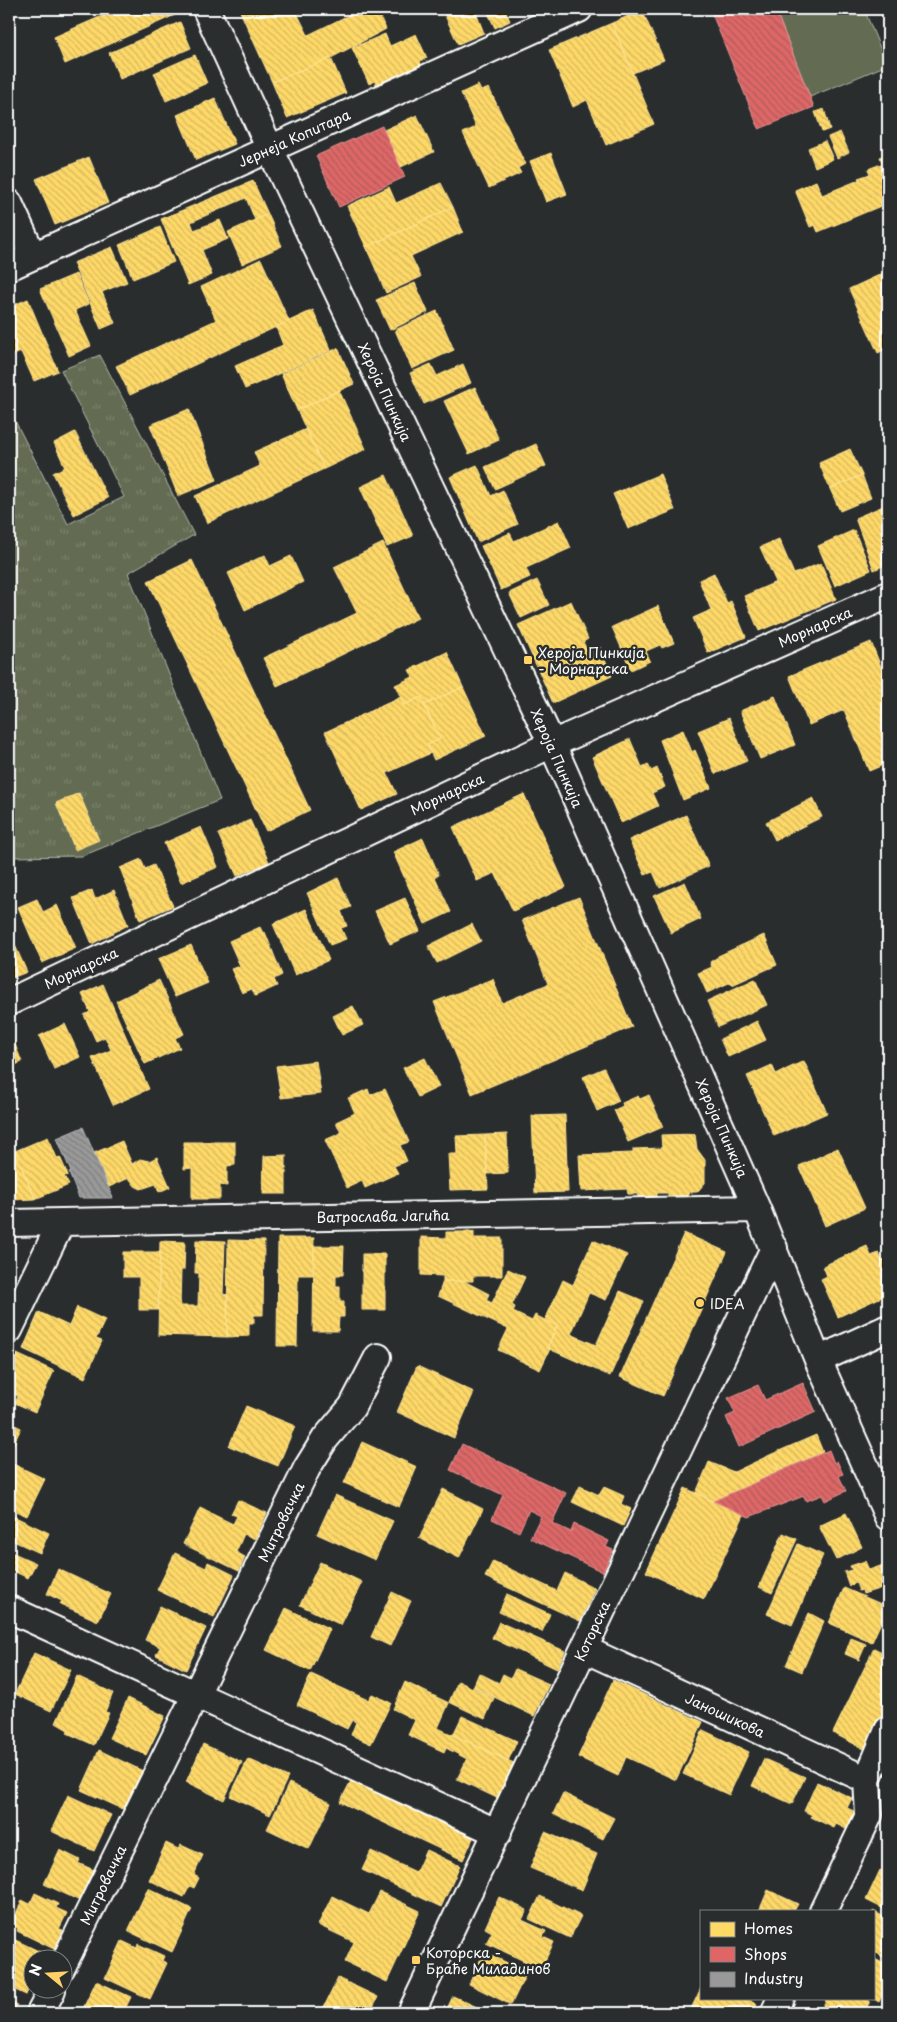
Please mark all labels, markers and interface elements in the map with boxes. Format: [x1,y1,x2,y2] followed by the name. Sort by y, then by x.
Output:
[234,104,354,172] street label: Јернеја Копитара
[353,339,417,445] street label: Хероја Пинкија
[775,601,856,653] street label: Морнарска
[538,642,645,679] place label: Хероја Пинкија - Морнарска
[522,654,534,666] marker: Хероја Пинкија - Морнарска
[526,705,588,811] street label: Хероја Пинкија
[407,768,487,820] street label: Морнарска
[41,942,121,994] street label: Морнарска
[691,1075,753,1181] street label: Хероја Пинкија
[316,1204,450,1228] street label: Ватрослава Јагића
[710,1293,745,1314] place label: IDEA
[694,1297,706,1309] marker: IDEA
[253,1478,309,1565] street label: Митровачка
[569,1597,615,1665] street label: Которска
[682,1687,769,1743] street label: Јаношикова
[75,1841,131,1928] street label: Митровачка
[700,1910,874,2000] legend
[744,1916,793,1939] text: Homes
[426,1942,551,1979] place label: Которска - Браће Миладинов
[744,1942,787,1965] text: Shops
[22,1950,72,2000] north arrow
[410,1954,422,1966] marker: Которска - Браће Миладинов
[23,1961,47,1978] text: N
[744,1966,803,1989] text: Industry

